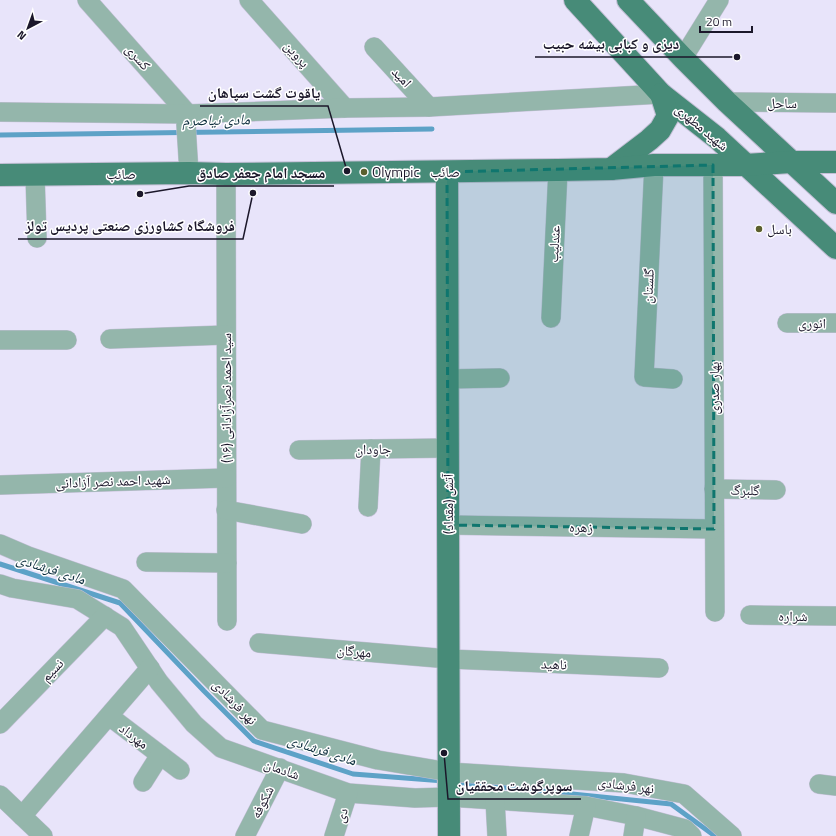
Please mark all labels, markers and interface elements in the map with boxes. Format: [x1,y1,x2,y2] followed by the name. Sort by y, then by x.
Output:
[8,8,48,48] north arrow
[700,8,752,34] scale bar
[706,12,732,31] text: 20 m
[13,27,30,44] text: N
[535,30,688,57] callout: دیزی و کبابی بیشه حبیب
[543,32,679,55] text: دیزی و کبابی بیشه حبیب
[280,35,315,72] street label: پروین
[121,39,156,75] street label: کسری
[387,62,417,92] street label: امید
[200,79,328,106] callout: یاقوت گشت سپاهان
[208,81,320,104] text: یاقوت گشت سپاهان
[767,92,797,113] street label: ساحل
[671,98,734,155] street label: شهید مطهری
[182,107,250,132] water label: مادی نیاصرم
[189,159,334,186] callout: مسجد امام جعفر صادق
[197,161,325,184] text: مسجد امام جعفر صادق
[372,161,420,182] place label: Olympic
[430,161,460,182] street label: صائب
[106,163,136,184] street label: صائب
[359,167,369,177] marker: Olympic
[18,212,243,239] callout: فروشگاه کشاورزی صنعتی پردیس تولز
[24,214,235,237] text: فروشگاه کشاورزی صنعتی پردیس تولز
[767,218,792,239] place label: باسل
[754,224,764,234] marker: باسل
[542,225,565,263] street label: عندلیب
[636,268,659,304] street label: گلستان
[798,312,826,333] street label: انوری
[215,333,236,463] street label: سید احمد نصرآزادانی (۱۶)
[703,361,724,414] street label: بهار صدری
[355,438,391,459] street label: جاودان
[55,468,171,493] street label: شهید احمد نصر آزادانی
[437,473,458,534] street label: آتش (مقداد)
[730,479,760,500] street label: گلبرگ
[569,516,593,537] street label: زهره
[14,547,89,590] water label: مادی فرشادی
[778,605,808,626] street label: شراره
[336,639,372,662] street label: مهرگان
[35,653,68,686] street label: نسیم
[541,653,568,674] street label: ناهید
[208,674,263,729] street label: نهر فرشادی
[115,717,154,754] street label: مهرداد
[285,728,360,771] water label: مادی فرشادی
[261,752,303,785] street label: شادمان
[597,771,656,798] street label: نهر فرشادی
[448,772,581,799] callout: سوپرگوشت محققیان
[455,774,573,797] text: سوپرگوشت محققیان
[244,782,279,822] street label: شکوفه
[328,804,353,825] street label: دی

